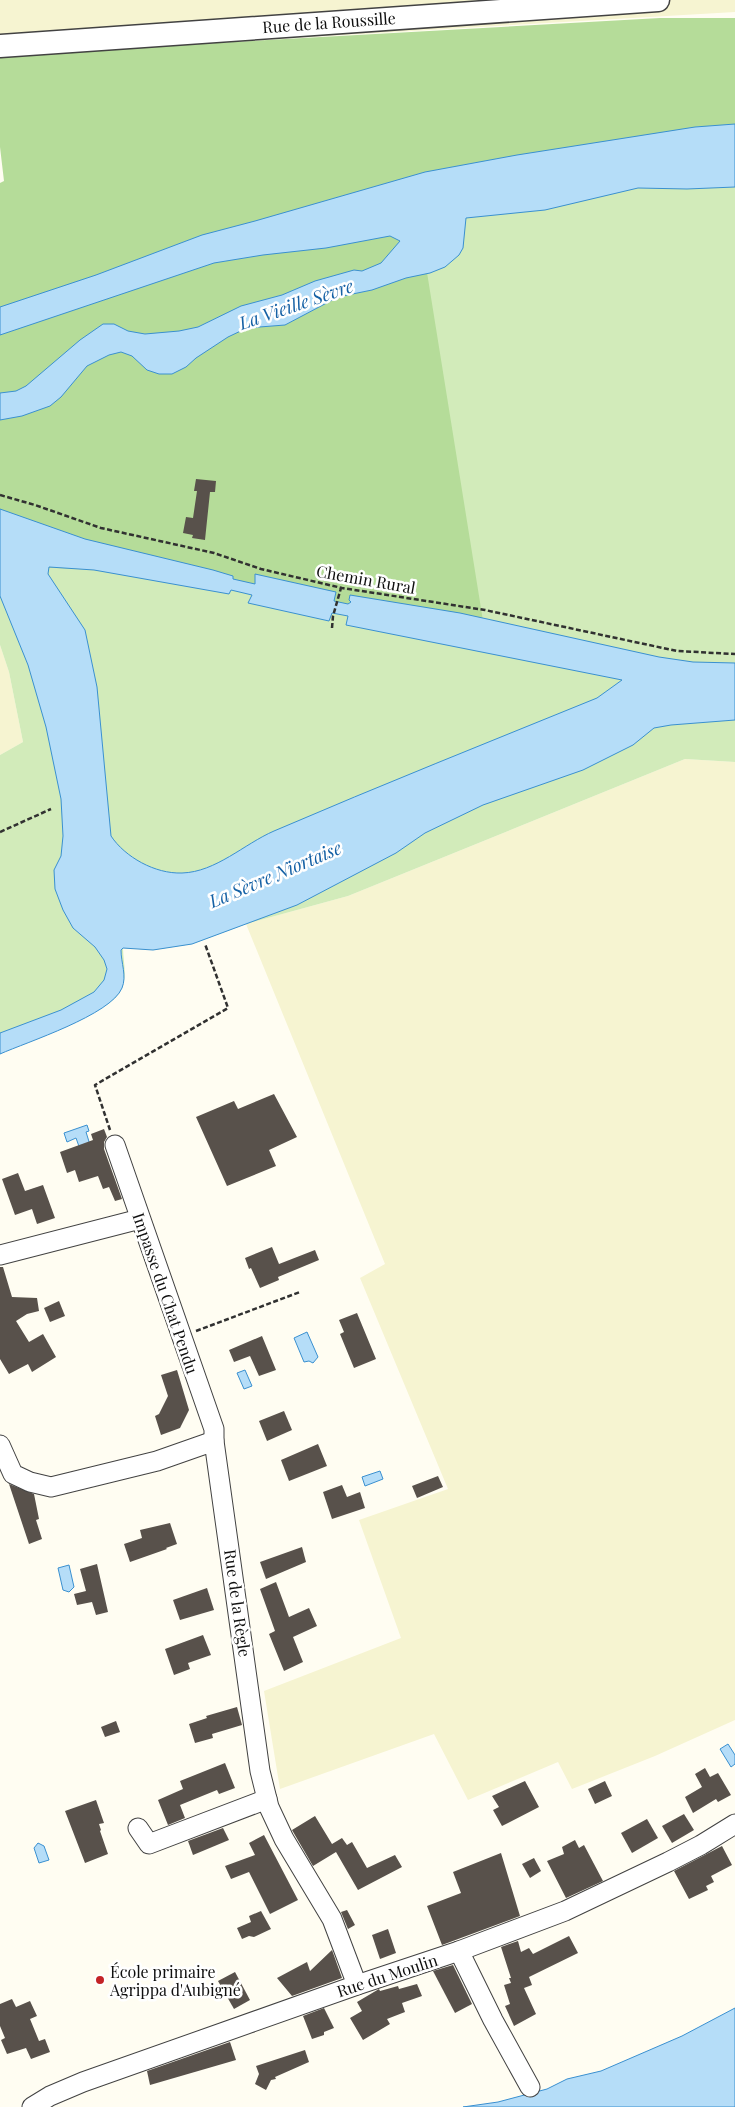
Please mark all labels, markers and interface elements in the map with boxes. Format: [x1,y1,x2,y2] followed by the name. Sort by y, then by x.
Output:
[262,7,396,37] street label: Rue de la Roussille
[235,273,357,335] water label: La Vieille Sèvre
[315,560,418,598] street label: Chemin Rural
[204,835,345,913] water label: La Sèvre Niortaise
[129,1210,203,1376] street label: Impasse du Chat Pendu
[220,1548,256,1658] street label: Rue de la Règle
[334,1949,441,2001] street label: Rue du Moulin
[109,1961,241,2000] place label: École primaire Agrippa d'Aubigné
[94,1974,106,1986] marker: École primaire Agrippa d'Aubigné

